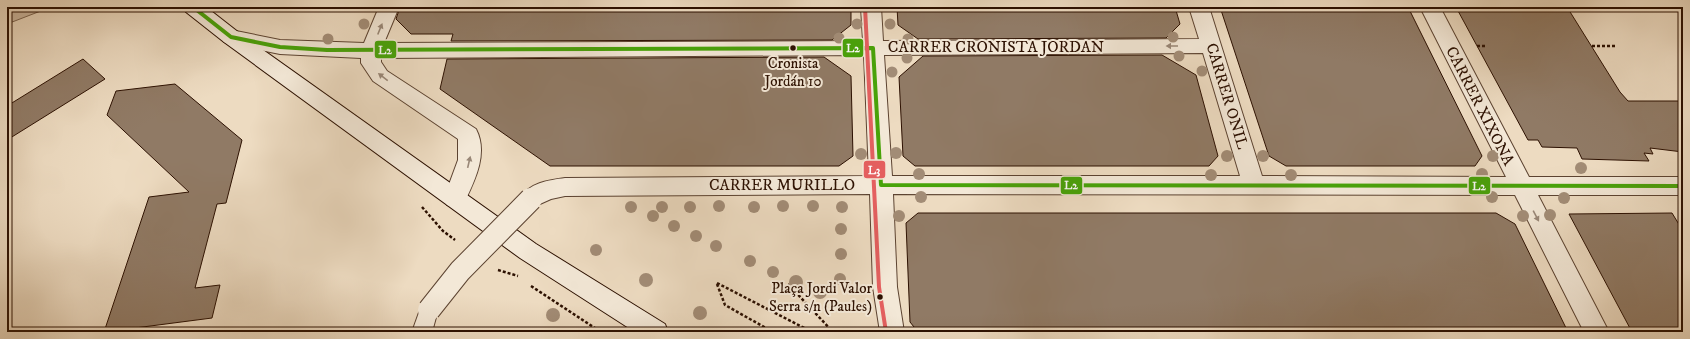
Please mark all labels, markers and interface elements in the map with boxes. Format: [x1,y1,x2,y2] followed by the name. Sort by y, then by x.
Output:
[377,23,383,34] one-way arrow
[888,37,1104,57] street label: CARRER CRONISTA JORDAN
[842,38,864,58] line badge: L2
[374,40,397,59] line badge: L2
[1201,41,1253,152] street label: CARRER ONIL
[846,42,860,56] text: L2
[788,43,798,53] marker: Cronista Jordán 10
[1165,43,1178,49] one-way arrow
[1441,43,1519,170] street label: CARRER XIXONA
[378,44,392,58] text: L2
[763,54,821,91] place label: Cronista Jordán 10
[378,73,389,82] one-way arrow
[466,155,472,168] one-way arrow
[863,160,886,179] line badge: L3
[868,164,880,178] text: L3
[709,175,855,195] street label: CARRER MURILLO
[1060,176,1083,195] line badge: L2
[1468,176,1491,195] line badge: L2
[1064,179,1078,193] text: L2
[1472,180,1486,194] text: L2
[1533,210,1540,222] one-way arrow
[769,279,872,316] place label: Plaça Jordi Valor Serra s/n (Paules)
[875,292,885,302] marker: Plaça Jordi Valor Serra s/n (Paules)

